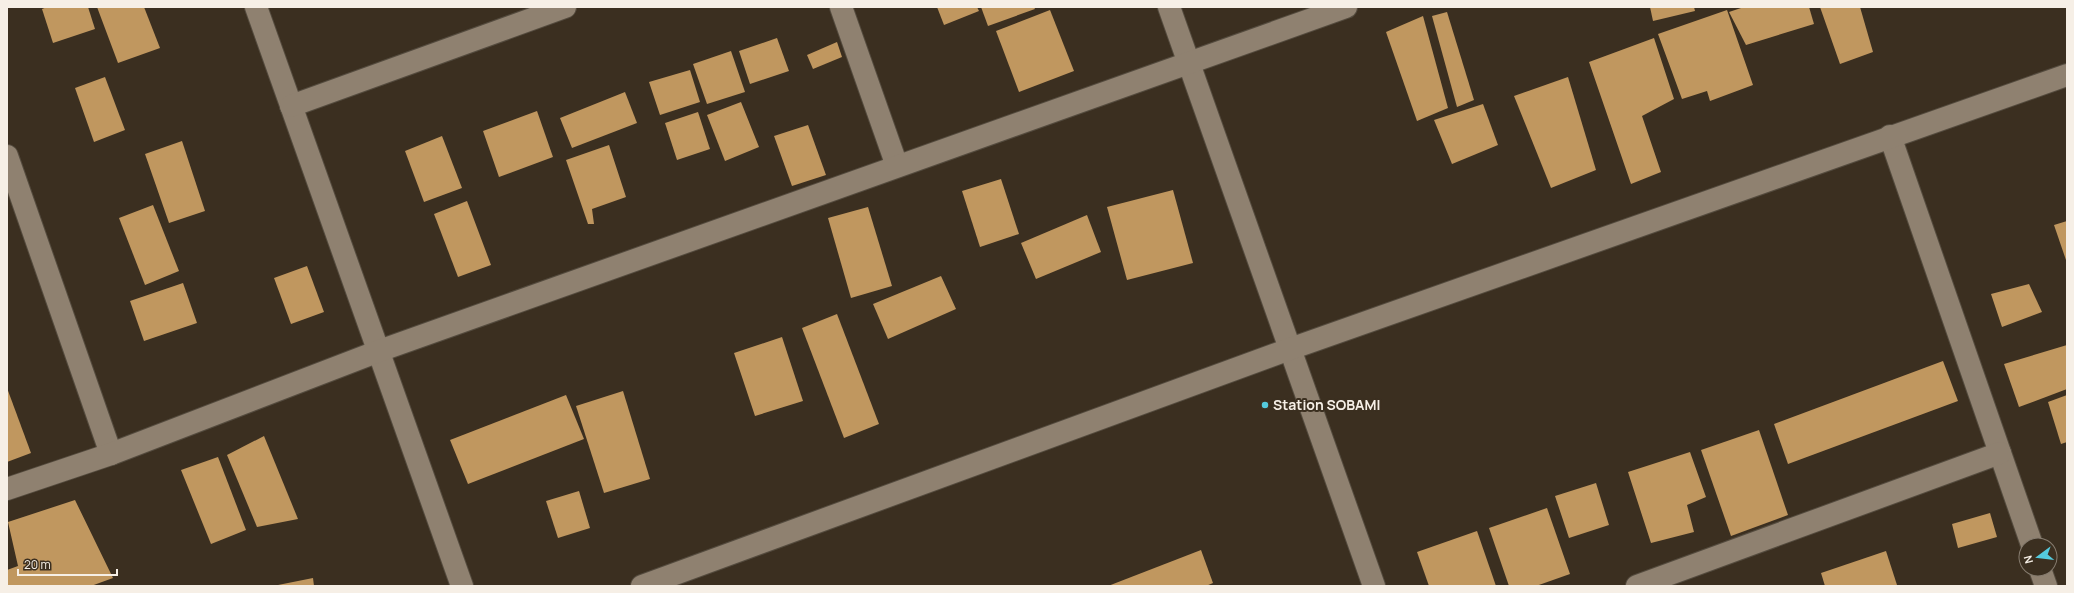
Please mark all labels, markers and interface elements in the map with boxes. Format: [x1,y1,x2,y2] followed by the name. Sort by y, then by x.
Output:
[1273,395,1380,414] place label: Station SOBAMI
[1260,400,1270,410] marker: Station SOBAMI
[2018,537,2058,577] north arrow
[18,551,117,577] scale bar
[2020,554,2036,565] text: N
[24,556,51,573] text: 20 m

